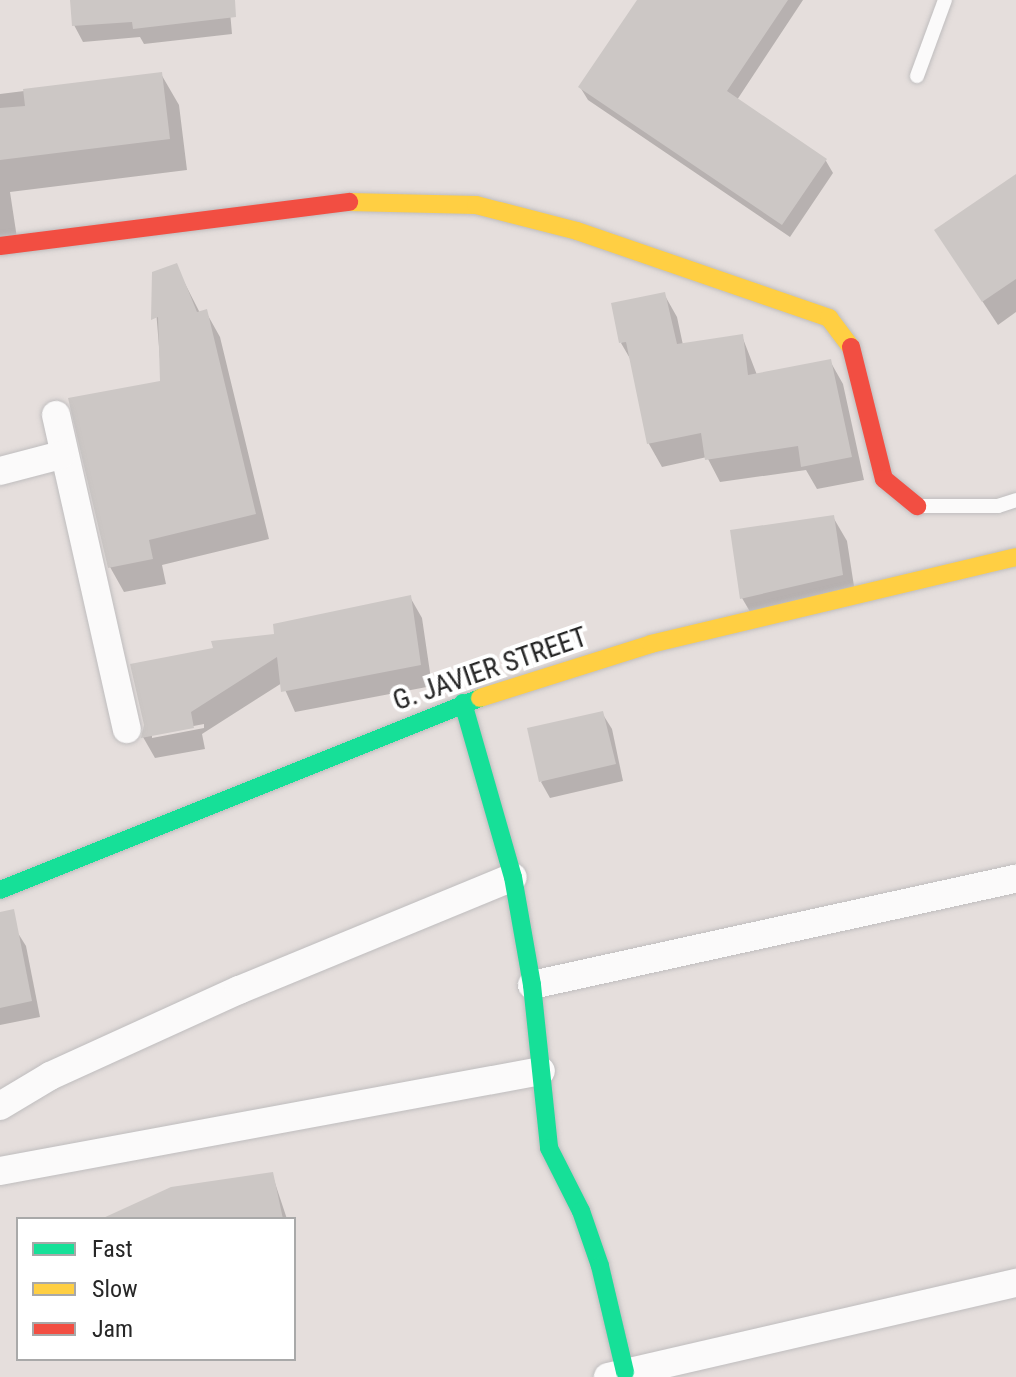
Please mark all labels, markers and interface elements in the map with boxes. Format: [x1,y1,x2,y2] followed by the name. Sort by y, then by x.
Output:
[389,620,591,718] street label: G. JAVIER STREET
[16,1217,296,1361] legend
[92,1235,133,1263] text: Fast
[92,1275,138,1303] text: Slow
[92,1315,133,1343] text: Jam

